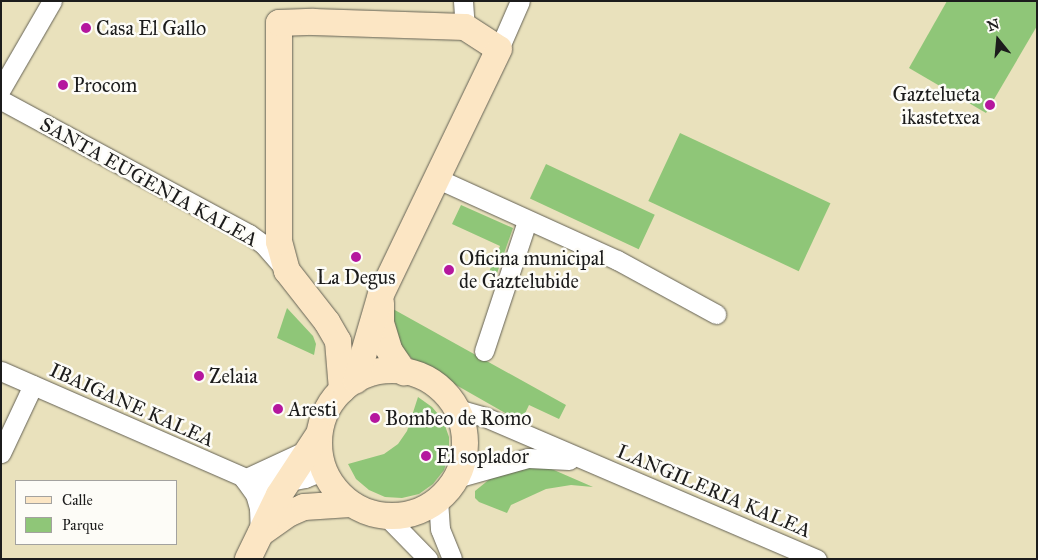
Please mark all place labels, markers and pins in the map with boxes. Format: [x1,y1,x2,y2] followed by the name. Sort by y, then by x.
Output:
[96,16,206,40] place label: Casa El Gallo
[80,22,92,34] marker: Casa El Gallo
[73,73,137,97] place label: Procom
[57,79,69,91] marker: Procom
[892,82,980,129] place label: Gaztelueta ikastetxea
[984,99,996,111] marker: Gaztelueta ikastetxea
[459,246,605,293] place label: Oficina municipal de Gaztelubide
[350,251,362,263] marker: La Degus
[443,264,455,276] marker: Oficina municipal de Gaztelubide
[316,265,396,289] place label: La Degus
[209,364,258,388] place label: Zelaia
[193,370,205,382] marker: Zelaia
[288,397,337,421] place label: Aresti
[272,403,284,415] marker: Aresti
[385,406,531,430] place label: Bombeo de Romo
[369,412,381,424] marker: Bombeo de Romo
[436,444,529,468] place label: El soplador
[420,450,432,462] marker: El soplador

